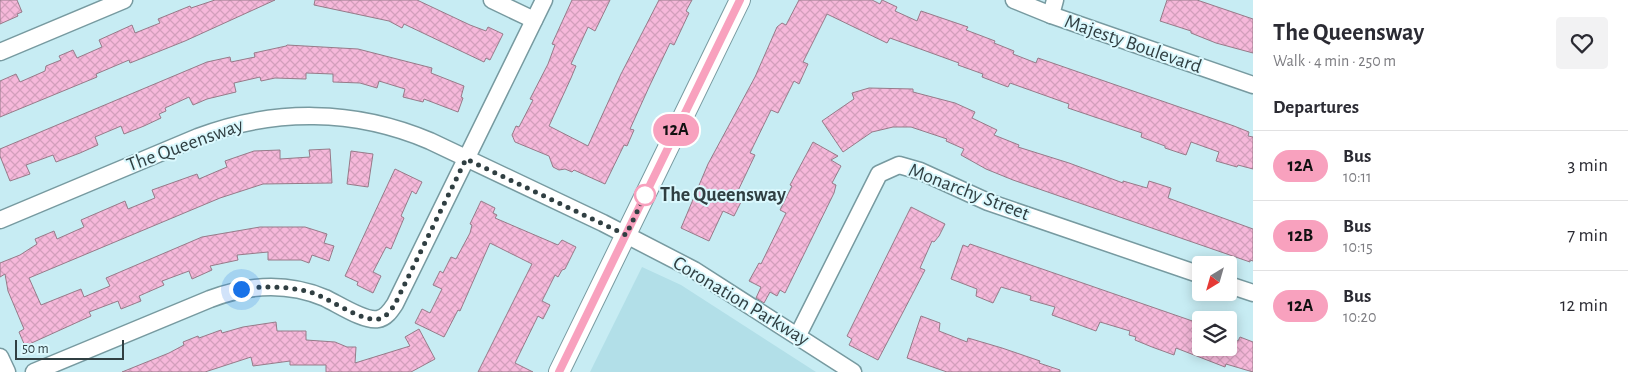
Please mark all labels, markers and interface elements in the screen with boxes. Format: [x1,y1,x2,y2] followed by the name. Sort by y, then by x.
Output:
[1062,11,1204,77] street label: Majesty Boulevard
[1556,17,1608,69] button: heart
[1273,21,1424,45] text: The Queensway
[1273,53,1396,69] text: Walk · 4 min · 250 m
[1273,98,1359,117] text: Departures
[647,114,705,146] line badge: 12A
[124,115,246,175] street label: The Queensway
[663,121,689,139] text: 12A
[1343,147,1371,166] text: Bus
[1567,156,1608,175] text: 3 min
[1288,157,1313,175] text: 12A
[906,160,1033,224] street label: Monarchy Street
[1343,169,1372,185] text: 10:11
[634,184,656,206] marker: The Queensway
[660,185,786,206] place label: The Queensway
[1343,217,1371,236] text: Bus
[1567,226,1608,245] text: 7 min
[1288,227,1313,245] text: 12B
[1343,239,1373,255] text: 10:15
[669,253,813,350] street label: Coronation Parkway
[1192,256,1238,301] north arrow
[1192,256,1237,356] map controls
[229,277,254,302] your location
[1343,287,1371,306] text: Bus
[1560,296,1608,315] text: 12 min
[1288,297,1313,315] text: 12A
[1343,309,1376,325] text: 10:20
[1192,311,1237,356] button: layers
[15,337,124,360] scale bar
[22,342,49,356] text: 50 m

